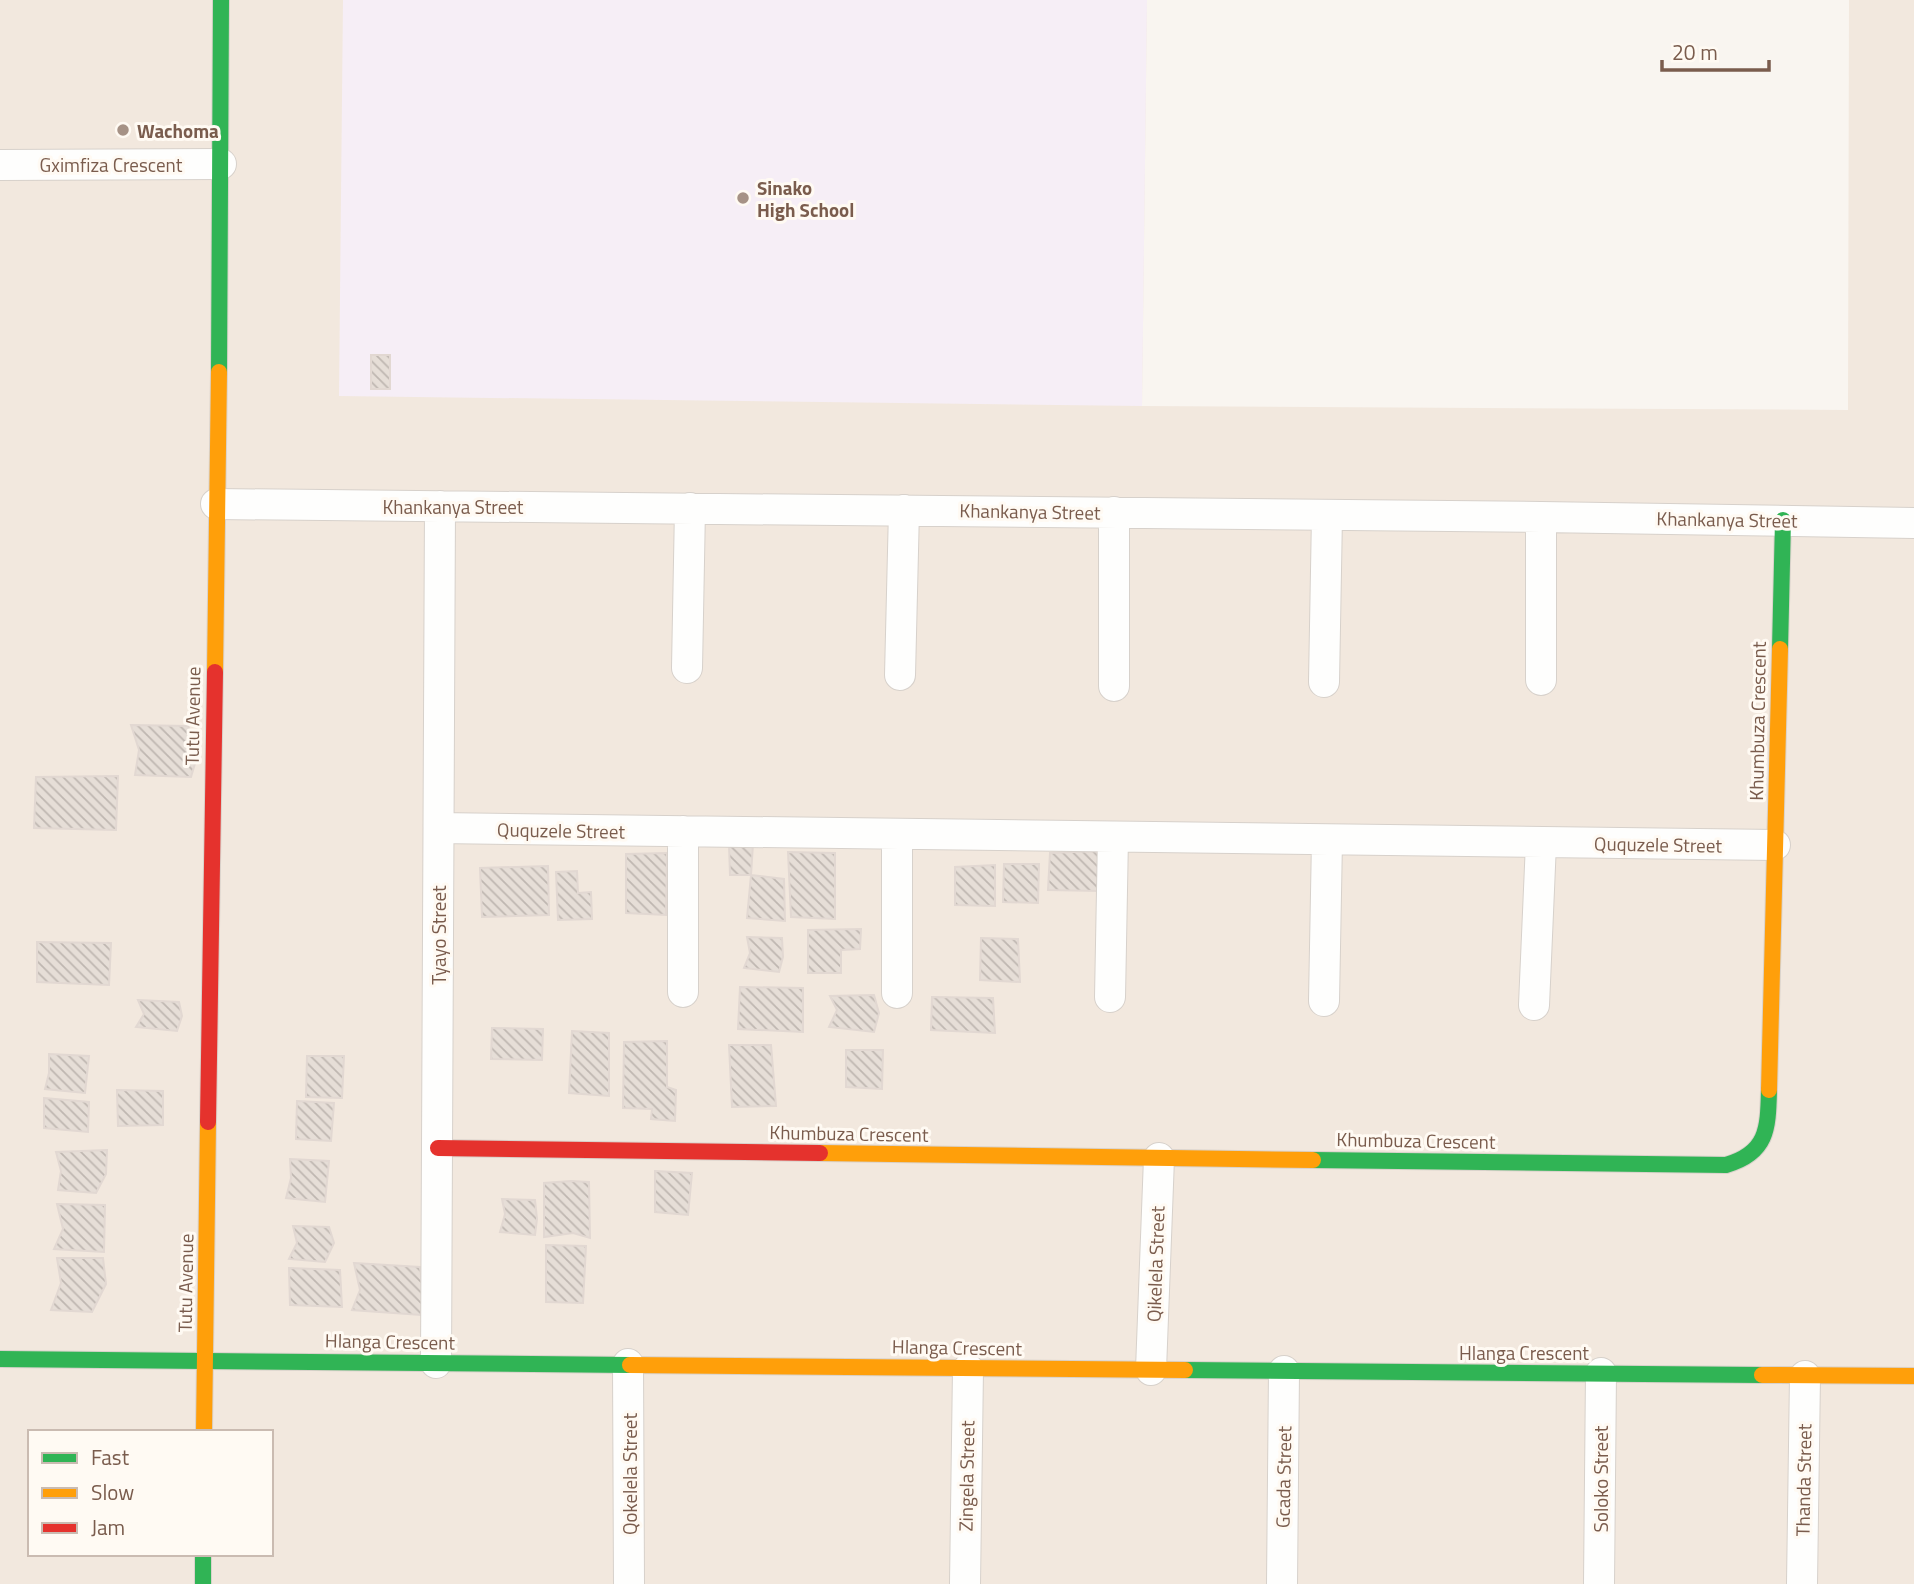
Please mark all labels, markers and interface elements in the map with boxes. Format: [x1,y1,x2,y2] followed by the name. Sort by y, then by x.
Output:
[1662,28,1769,72] scale bar
[1672,36,1718,68] text: 20 m
[137,116,219,145] place label: Wachoma
[115,122,131,138] marker: Wachoma
[40,150,183,179] street label: Gximfiza Crescent
[757,173,854,224] place label: Sinako High School
[735,190,751,206] marker: Sinako High School
[382,492,524,521] street label: Khankanya Street
[959,495,1101,527] street label: Khankanya Street
[1656,503,1798,535] street label: Khankanya Street
[1741,641,1773,801] street label: Khumbuza Crescent
[177,666,207,766] street label: Tutu Avenue
[497,814,626,846] street label: Ququzele Street
[1594,828,1723,860] street label: Ququzele Street
[424,885,453,985] street label: Tyayo Street
[769,1117,929,1149] street label: Khumbuza Crescent
[1336,1124,1496,1156] street label: Khumbuza Crescent
[1138,1205,1172,1323] street label: Qikelela Street
[170,1233,200,1333] street label: Tutu Avenue
[325,1325,456,1357] street label: Hlanga Crescent
[892,1331,1023,1363] street label: Hlanga Crescent
[1459,1338,1589,1367] street label: Hlanga Crescent
[615,1413,644,1535] street label: Qokelela Street
[951,1420,981,1532] street label: Zingela Street
[1788,1423,1818,1537] street label: Thanda Street
[1268,1425,1298,1528] street label: Gcada Street
[1586,1425,1615,1532] street label: Soloko Street
[28,1430,273,1556] legend
[91,1441,130,1473] text: Fast
[91,1476,134,1508] text: Slow
[91,1511,125,1543] text: Jam

